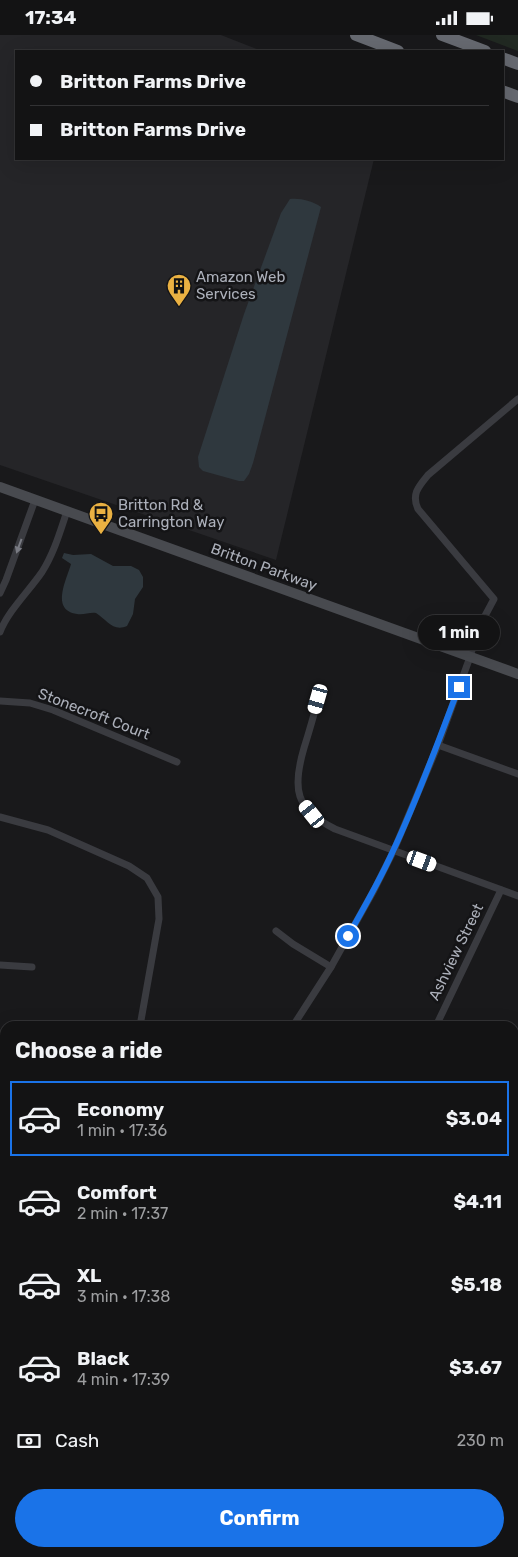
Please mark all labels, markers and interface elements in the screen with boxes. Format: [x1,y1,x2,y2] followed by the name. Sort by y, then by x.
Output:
[25,6,76,29] text: 17:34
[60,70,246,93] text: Britton Farms Drive
[60,118,246,141] text: Britton Farms Drive
[196,268,285,303] place label: Amazon Web Services
[166,273,192,307] building icon: Amazon Web Services
[118,496,224,531] place label: Britton Rd & Carrington Way
[88,501,114,535] bus stop icon: Britton Rd & Carrington Way
[15,538,22,553] one-way arrow
[208,539,320,595] street label: Britton Parkway
[418,615,500,649] callout: 1 min
[439,623,479,642] text: 1 min
[448,676,470,698] route end
[306,683,329,715] car
[36,684,153,744] street label: Stonecroft Court
[296,798,327,830] car
[405,849,438,873] car
[425,901,487,1003] street label: Ashview Street
[337,925,359,947] route start
[15,1037,162,1064] text: Choose a ride
[17,1096,62,1141] icon: car
[77,1098,164,1121] text: Economy
[446,1107,502,1130] text: $3.04
[77,1121,167,1140] text: 1 min · 17:36
[17,1179,62,1224] icon: car
[77,1181,157,1204] text: Comfort
[453,1190,502,1213] text: $4.11
[77,1204,168,1223] text: 2 min · 17:37
[17,1262,62,1307] icon: car
[77,1264,101,1287] text: XL
[451,1273,502,1296] text: $5.18
[77,1287,170,1306] text: 3 min · 17:38
[17,1345,62,1390] icon: car
[77,1347,129,1370] text: Black
[449,1356,502,1379] text: $3.67
[77,1370,170,1389] text: 4 min · 17:39
[15,1427,43,1455] icon: cash
[55,1429,99,1452] text: Cash
[457,1431,504,1450] text: 230 m
[15,1489,504,1547] button: Confirm

